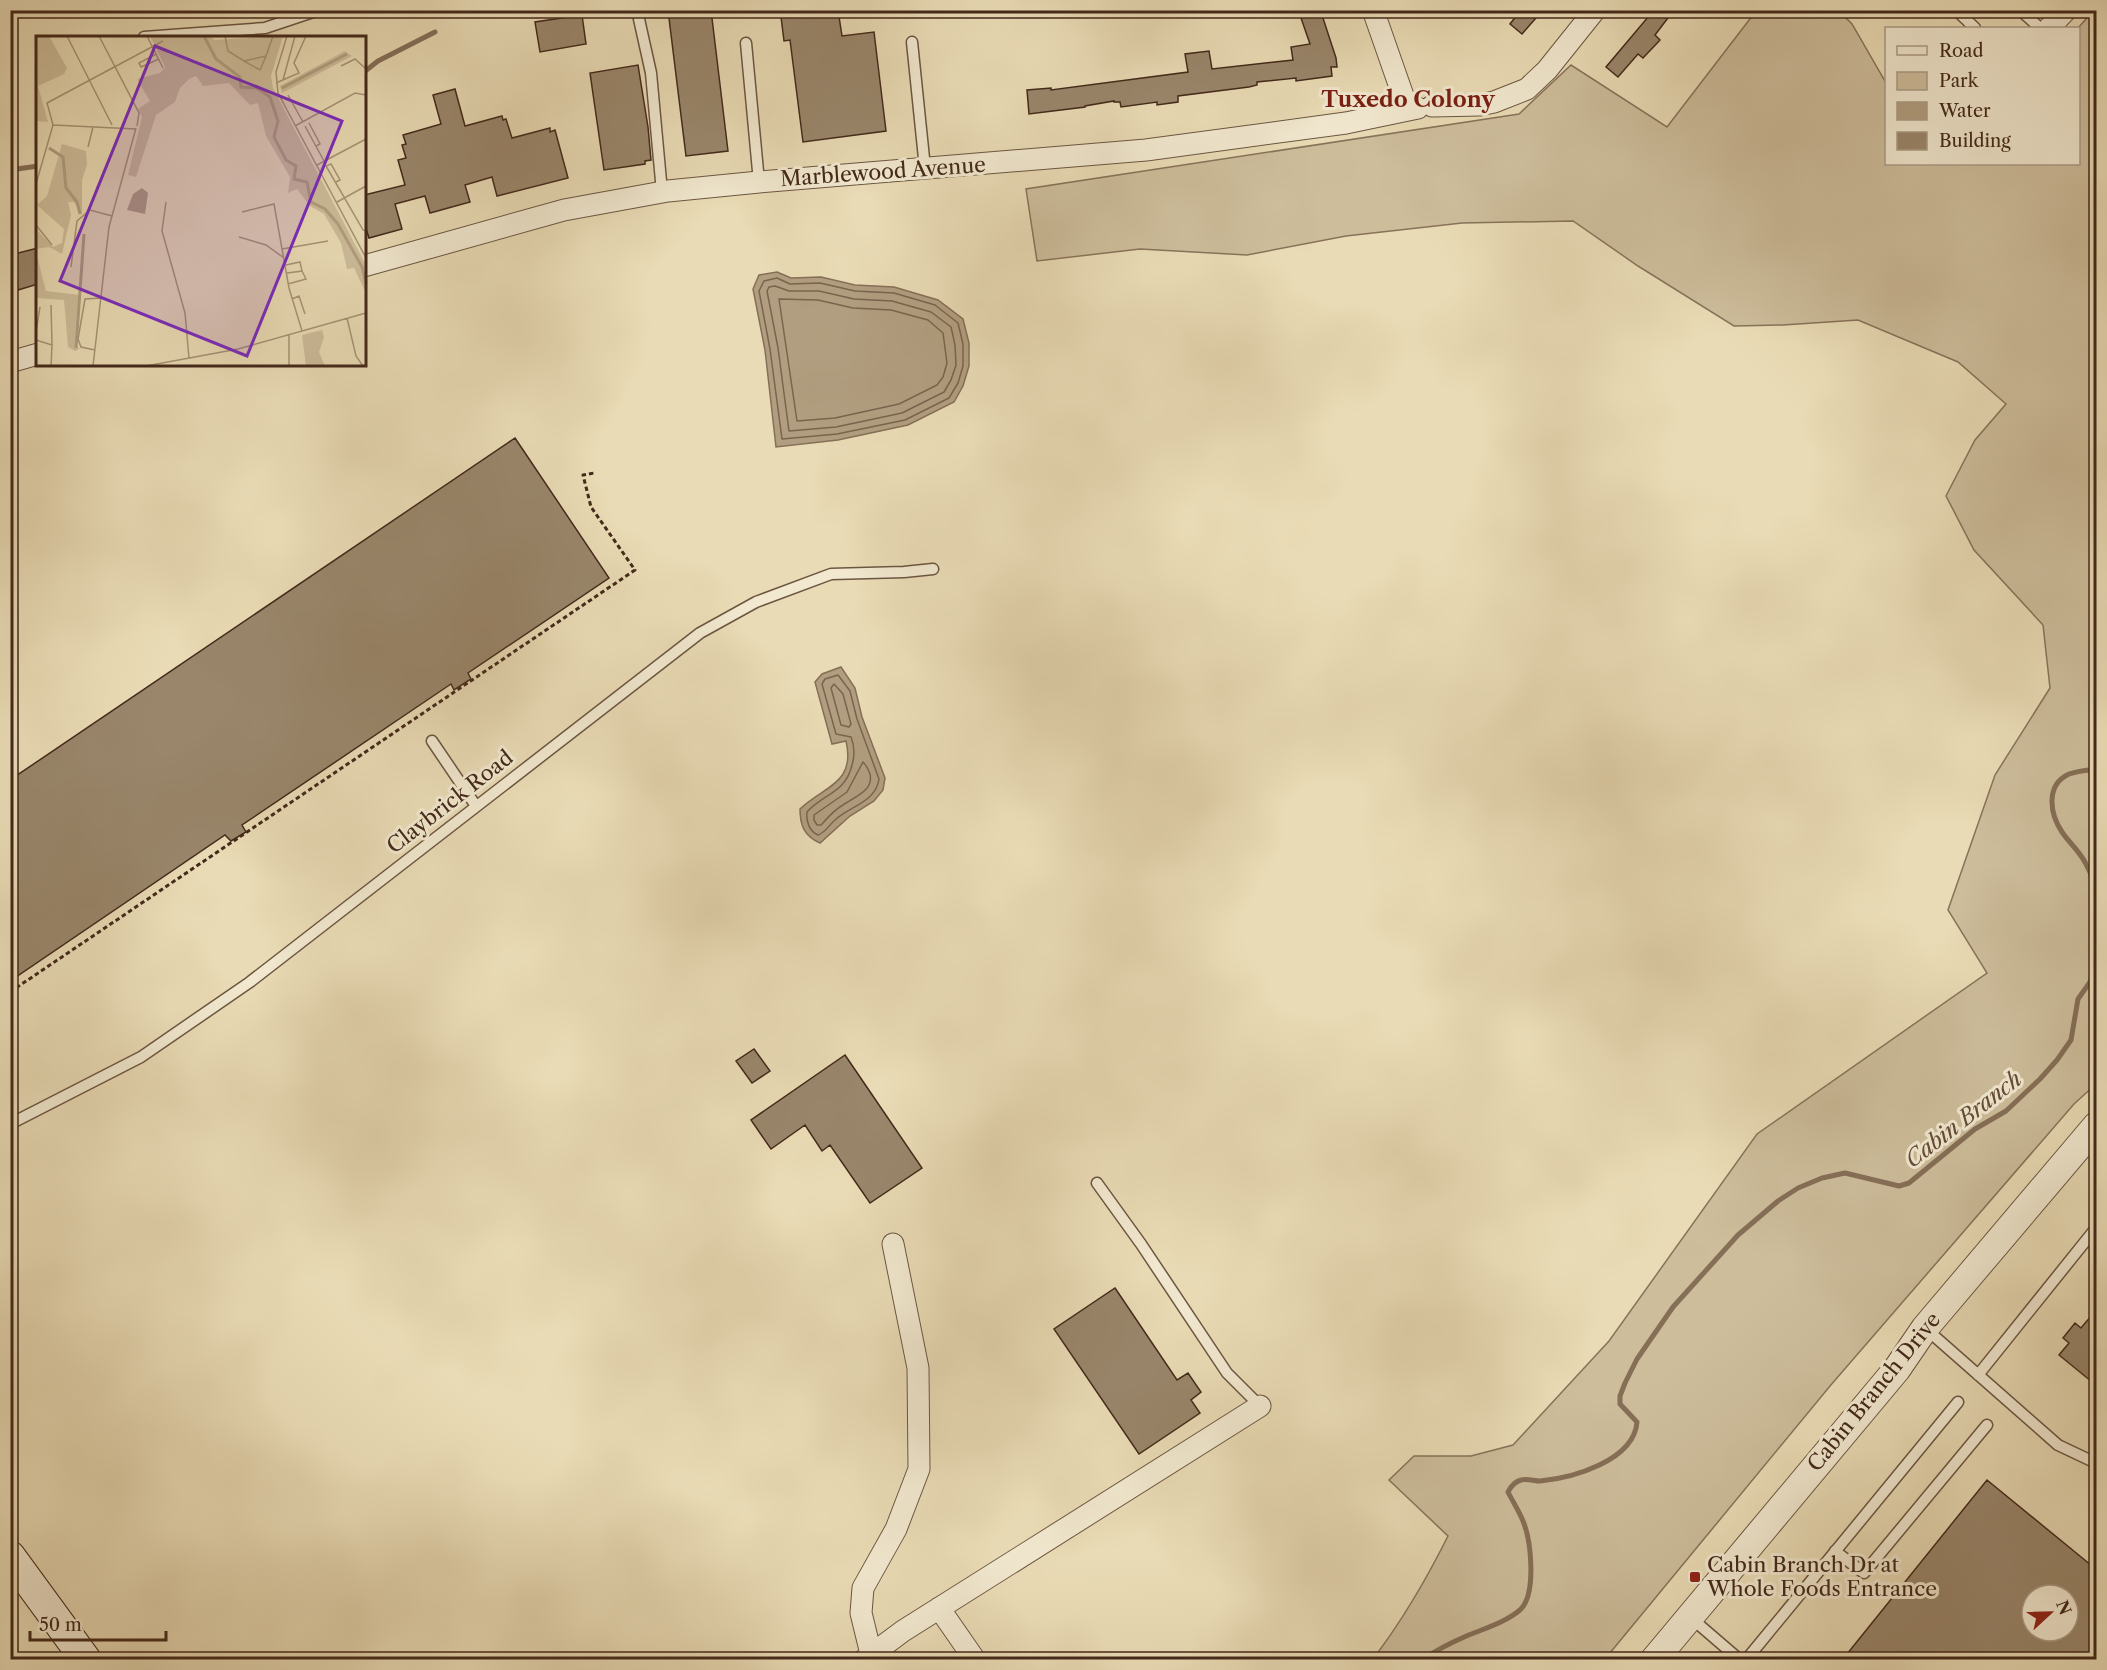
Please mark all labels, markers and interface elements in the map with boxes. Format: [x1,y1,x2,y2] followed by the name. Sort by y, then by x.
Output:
[1885,27,2080,165] legend
[36,36,366,366] inset map
[1939,40,1984,62] text: Road
[1939,70,1980,92] text: Park
[1321,86,1495,113] district label: Tuxedo Colony
[1938,100,1991,122] text: Water
[1939,130,2011,152] text: Building
[779,152,987,191] street label: Marblewood Avenue
[382,745,518,859] street label: Claybrick Road
[1900,1065,2027,1173] water label: Cabin Branch
[1802,1307,1945,1476] street label: Cabin Branch Drive
[1706,1552,1937,1601] place label: Cabin Branch Dr at Whole Foods Entrance
[1688,1570,1702,1584] marker: Cabin Branch Dr at Whole Foods Entrance
[2020,1583,2080,1643] north arrow
[2052,1597,2076,1618] text: N
[30,1604,166,1642] scale bar
[39,1614,82,1636] text: 50 m

